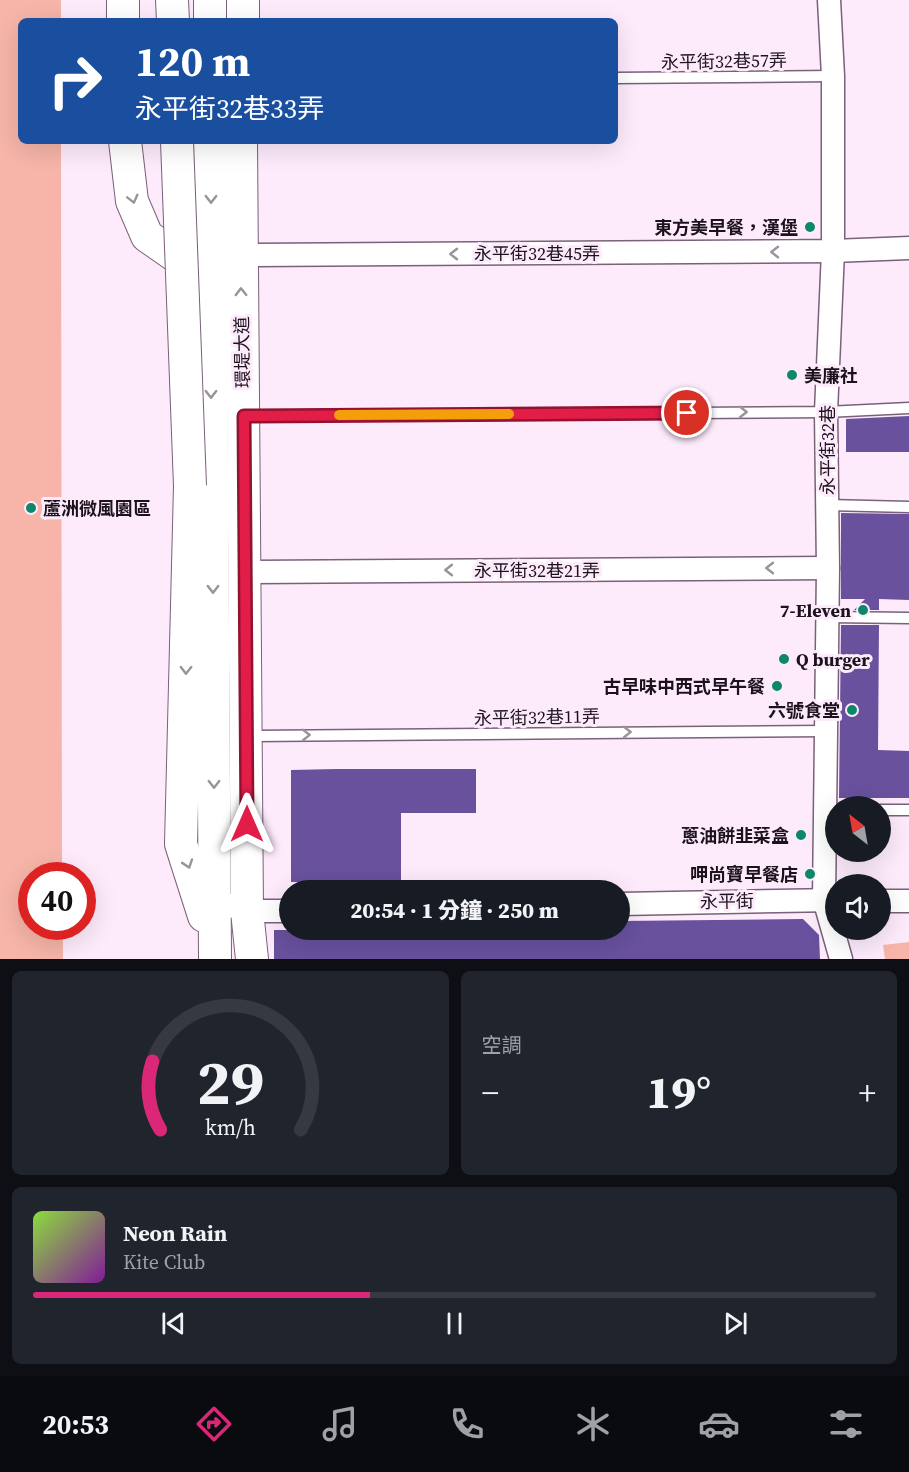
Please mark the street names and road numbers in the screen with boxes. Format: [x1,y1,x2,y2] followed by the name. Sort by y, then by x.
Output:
[661,47,787,75] street label: 永平街32巷57弄
[474,241,600,266] street label: 永平街32巷45弄
[229,316,255,388] street label: 環堤大道
[815,405,840,495] street label: 永平街32巷
[474,558,600,583] street label: 永平街32巷21弄
[474,703,600,731] street label: 永平街32巷11弄
[700,888,754,914] street label: 永平街

